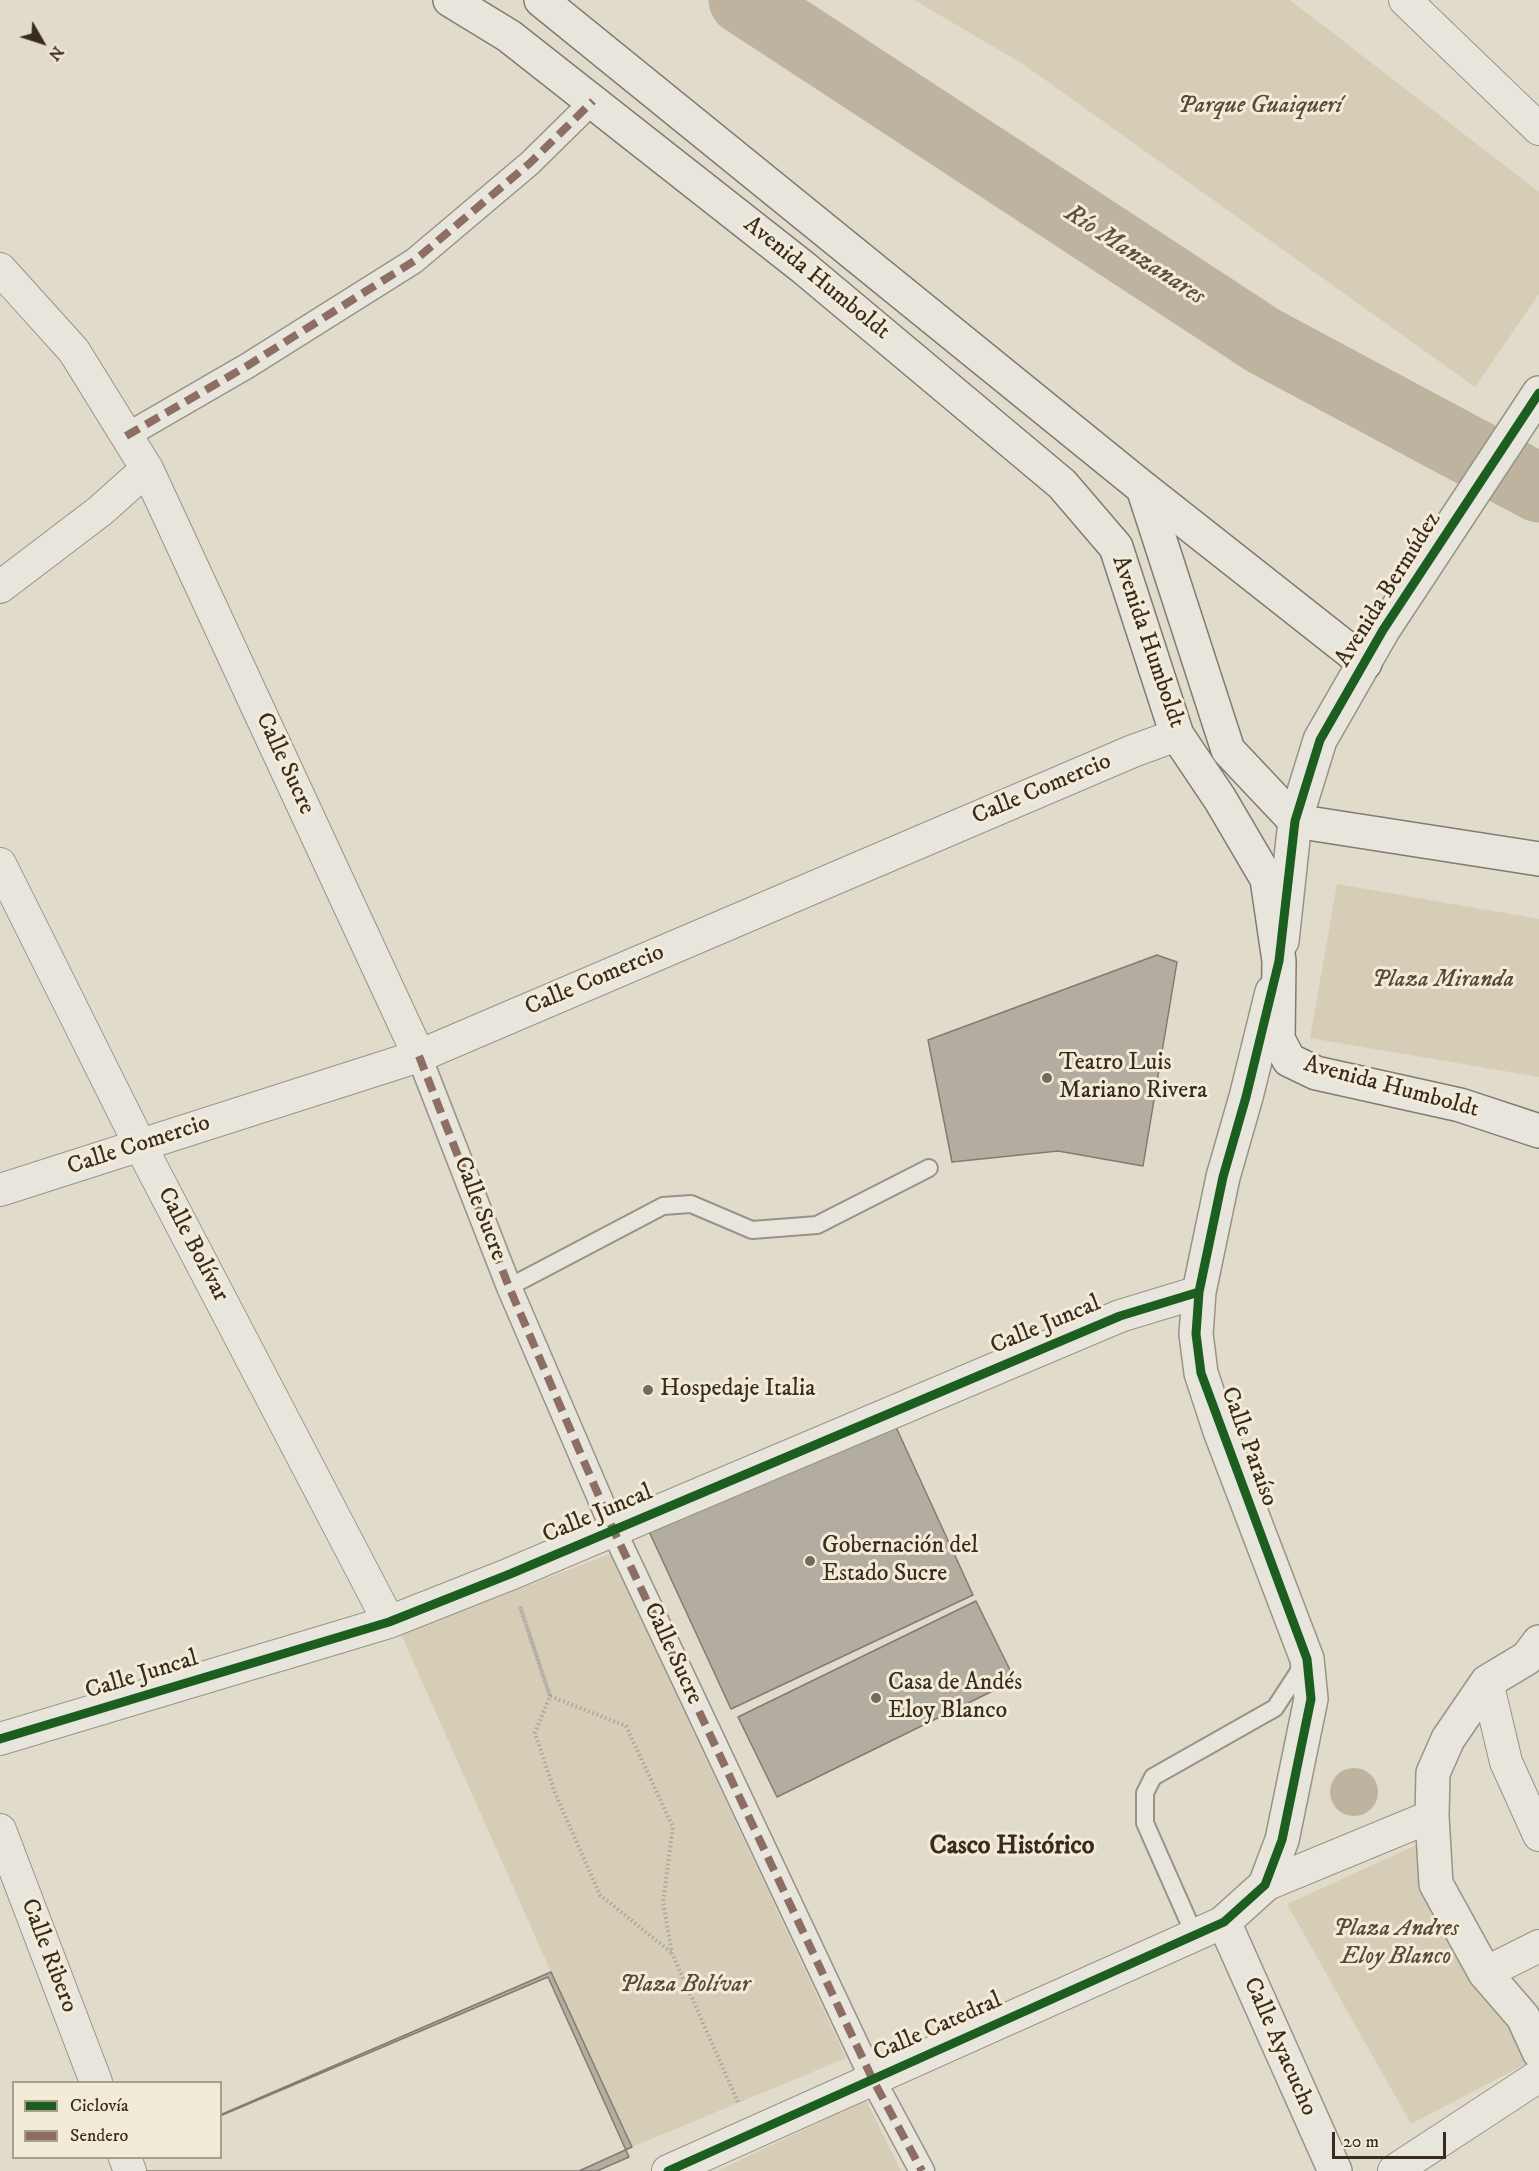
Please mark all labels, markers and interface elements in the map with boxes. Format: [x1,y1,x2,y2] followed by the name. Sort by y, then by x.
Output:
[12,12,72,72] north arrow
[44,42,68,65] text: N
[1178,93,1342,121] park label: Parque Guaiquerí
[1058,199,1210,313] water label: Río Manzanares
[737,211,895,347] street label: Avenida Humboldt
[1330,507,1448,673] street label: Avenida Bermúdez
[1104,552,1190,732] street label: Avenida Humboldt
[248,709,320,819] street label: Calle Sucre
[968,748,1116,832] street label: Calle Comercio
[521,939,669,1023] street label: Calle Comercio
[1372,967,1514,995] park label: Plaza Miranda
[1059,1050,1207,1106] place label: Teatro Luis Mariano Rivera
[1300,1051,1482,1125] street label: Avenida Humboldt
[1040,1071,1054,1085] marker: Teatro Luis Mariano Rivera
[64,1109,214,1183] street label: Calle Comercio
[446,1153,512,1265] street label: Calle Sucre
[150,1183,234,1307] street label: Calle Bolívar
[987,1290,1105,1362] street label: Calle Juncal
[660,1376,815,1404] place label: Hospedaje Italia
[641,1383,655,1397] marker: Hospedaje Italia
[1213,1383,1283,1511] street label: Calle Paraíso
[539,1479,657,1551] street label: Calle Juncal
[822,1533,978,1589] place label: Gobernación del Estado Sucre
[803,1554,817,1568] marker: Gobernación del Estado Sucre
[636,1599,708,1709] street label: Calle Sucre
[82,1645,202,1707] street label: Calle Juncal
[888,1670,1022,1726] place label: Casa de Andés Eloy Blanco
[869,1691,883,1705] marker: Casa de Andés Eloy Blanco
[930,1832,1094,1864] district label: Casco Histórico
[13,1895,83,2017] street label: Calle Ribero
[1333,1916,1459,1972] park label: Plaza Andres Eloy Blanco
[620,1972,750,2000] park label: Plaza Bolívar
[1236,1973,1322,2121] street label: Calle Ayacucho
[869,1987,1007,2069] street label: Calle Catedral
[12,2081,222,2159] legend
[70,2095,129,2117] text: Ciclovía
[1335,2120,1449,2158] scale bar
[70,2125,128,2147] text: Sendero
[1343,2131,1379,2153] text: 20 m

